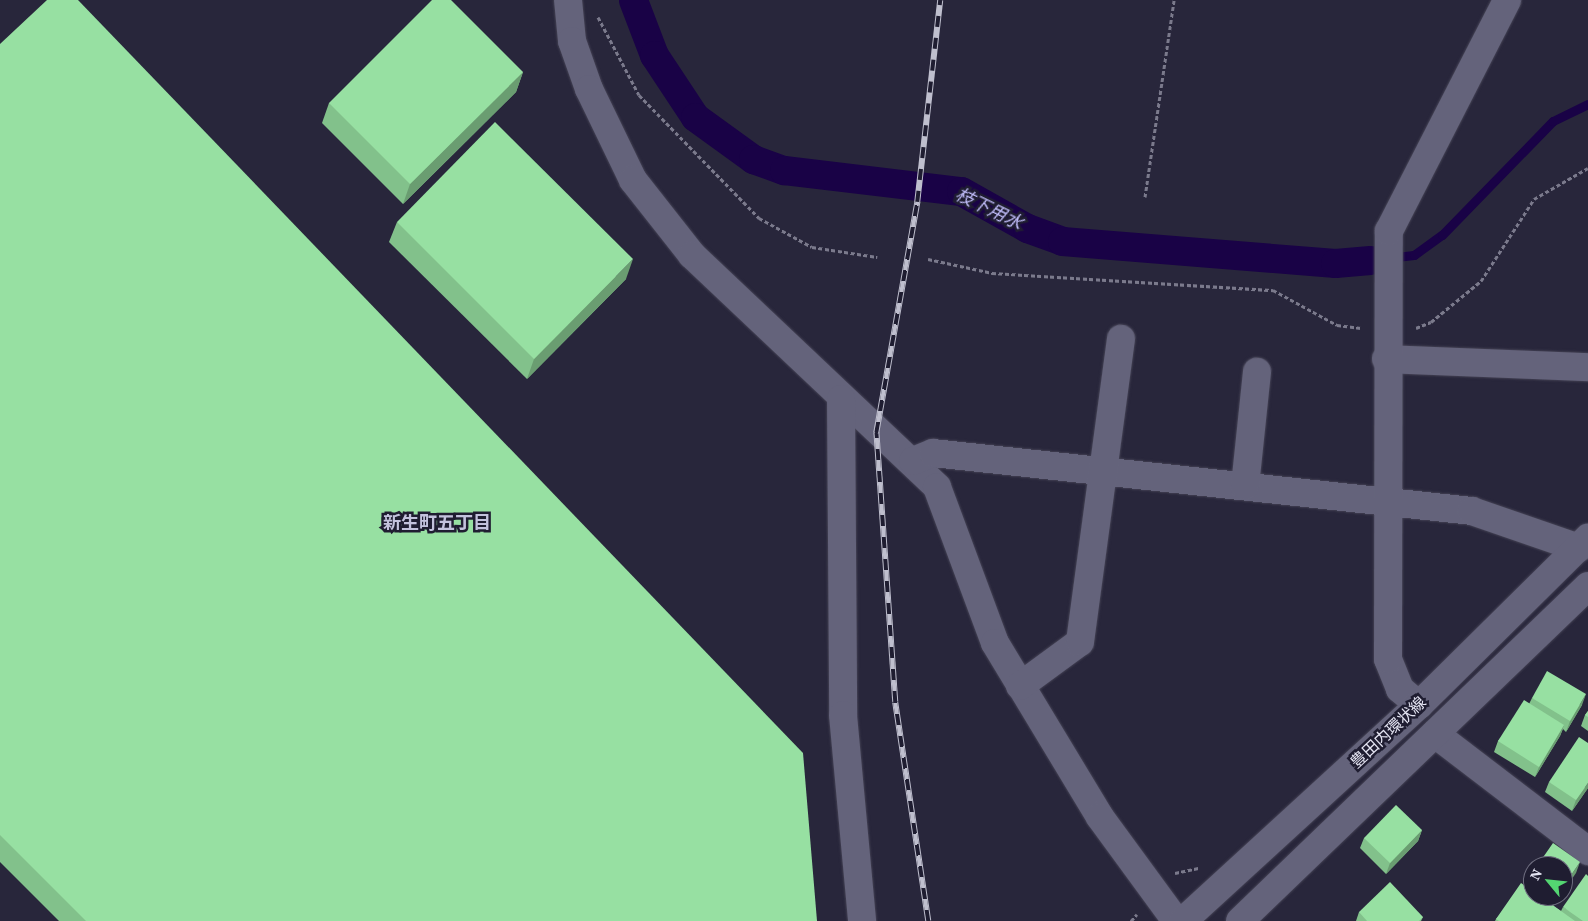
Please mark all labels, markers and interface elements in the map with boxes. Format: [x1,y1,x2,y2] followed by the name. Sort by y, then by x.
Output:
[952,184,1026,234] water label: 枝下用水
[383,512,491,534] district label: 新生町五丁目
[1346,692,1430,772] street label: 豊田内環状線
[1523,856,1573,906] north arrow
[1524,865,1547,884] text: N

